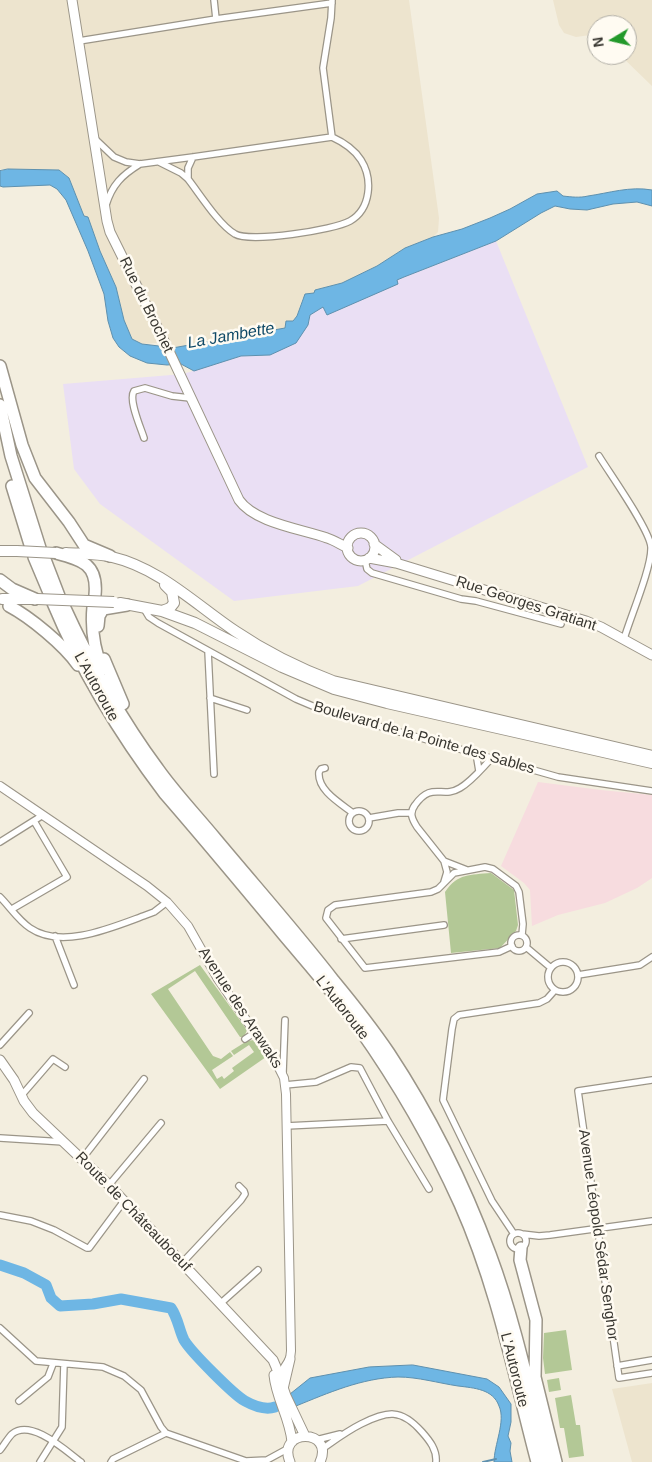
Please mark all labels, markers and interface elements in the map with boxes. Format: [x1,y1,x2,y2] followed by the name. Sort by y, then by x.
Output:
[587,15,637,65] north arrow
[589,36,607,48] text: N
[115,254,177,356] street label: Rue du Brochet
[186,319,276,353] water label: La Jambette
[453,573,599,635] street label: Rue Georges Gratiant
[70,649,122,725] street label: L'Autoroute
[311,698,537,778] street label: Boulevard de la Pointe des Sables
[194,944,286,1072] street label: Avenue des Arawaks
[311,972,373,1044] street label: L'Autoroute
[574,1128,622,1342] street label: Avenue Léopold Sédar Senghor
[71,1148,195,1276] street label: Route de Châteauboeuf
[496,1331,532,1409] street label: L'Autoroute

